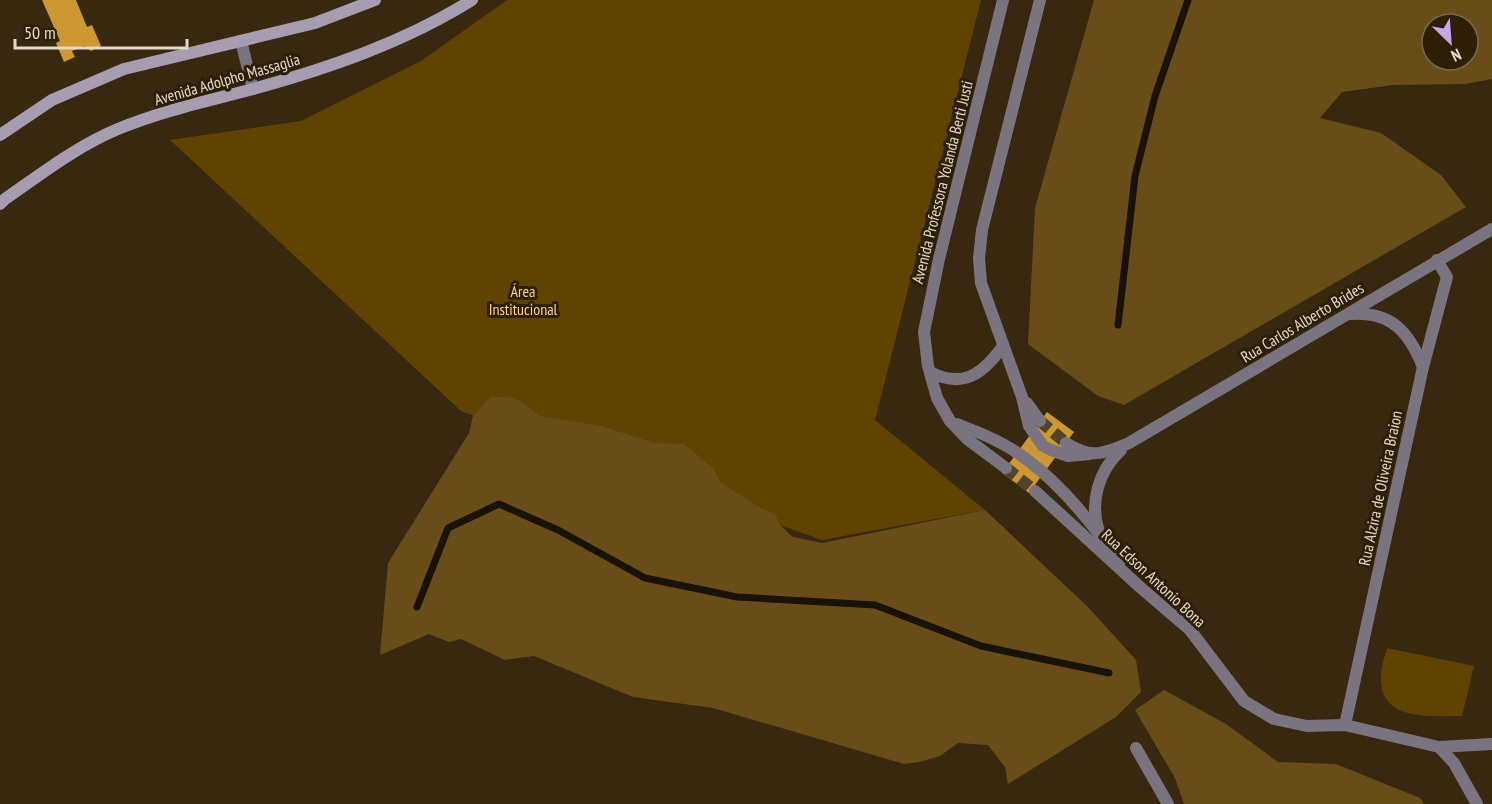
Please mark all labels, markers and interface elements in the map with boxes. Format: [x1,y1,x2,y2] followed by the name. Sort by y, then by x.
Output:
[15,12,188,50] scale bar
[1420,12,1480,72] north arrow
[24,21,56,44] text: 50 m
[1448,45,1464,66] text: N
[152,49,302,109] street label: Avenida Adolpho Massaglia
[907,79,977,285] street label: Avenida Professora Yolanda Berti Justi
[1237,277,1367,367] street label: Rua Carlos Alberto Brides
[489,281,558,319] park label: Área Institucional
[1354,409,1406,567] street label: Rua Alzira de Oliveira Braion
[1098,525,1210,631] street label: Rua Edson Antonio Bona

